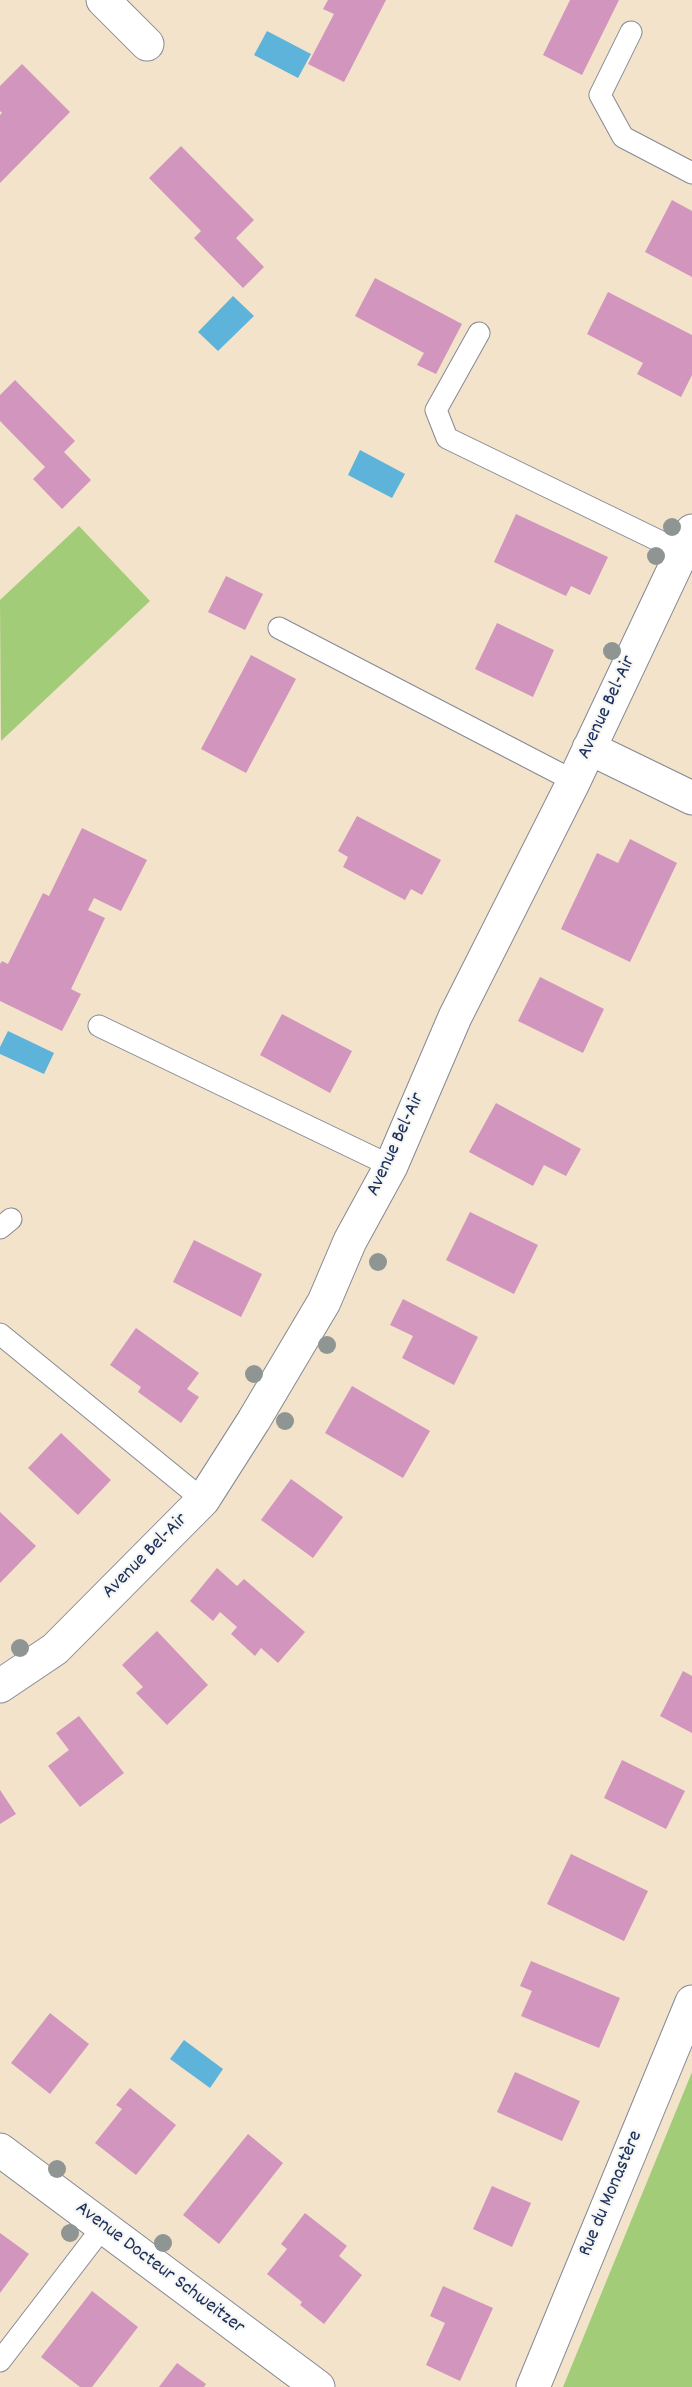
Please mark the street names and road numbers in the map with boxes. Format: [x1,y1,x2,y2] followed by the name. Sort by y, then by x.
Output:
[574,653,642,763] street label: Avenue Bel-Air
[363,1090,431,1200] street label: Avenue Bel-Air
[98,1509,194,1605] street label: Avenue Bel-Air
[575,2128,649,2260] street label: Rue du Monastère
[70,2197,248,2341] street label: Avenue Docteur Schweitzer

